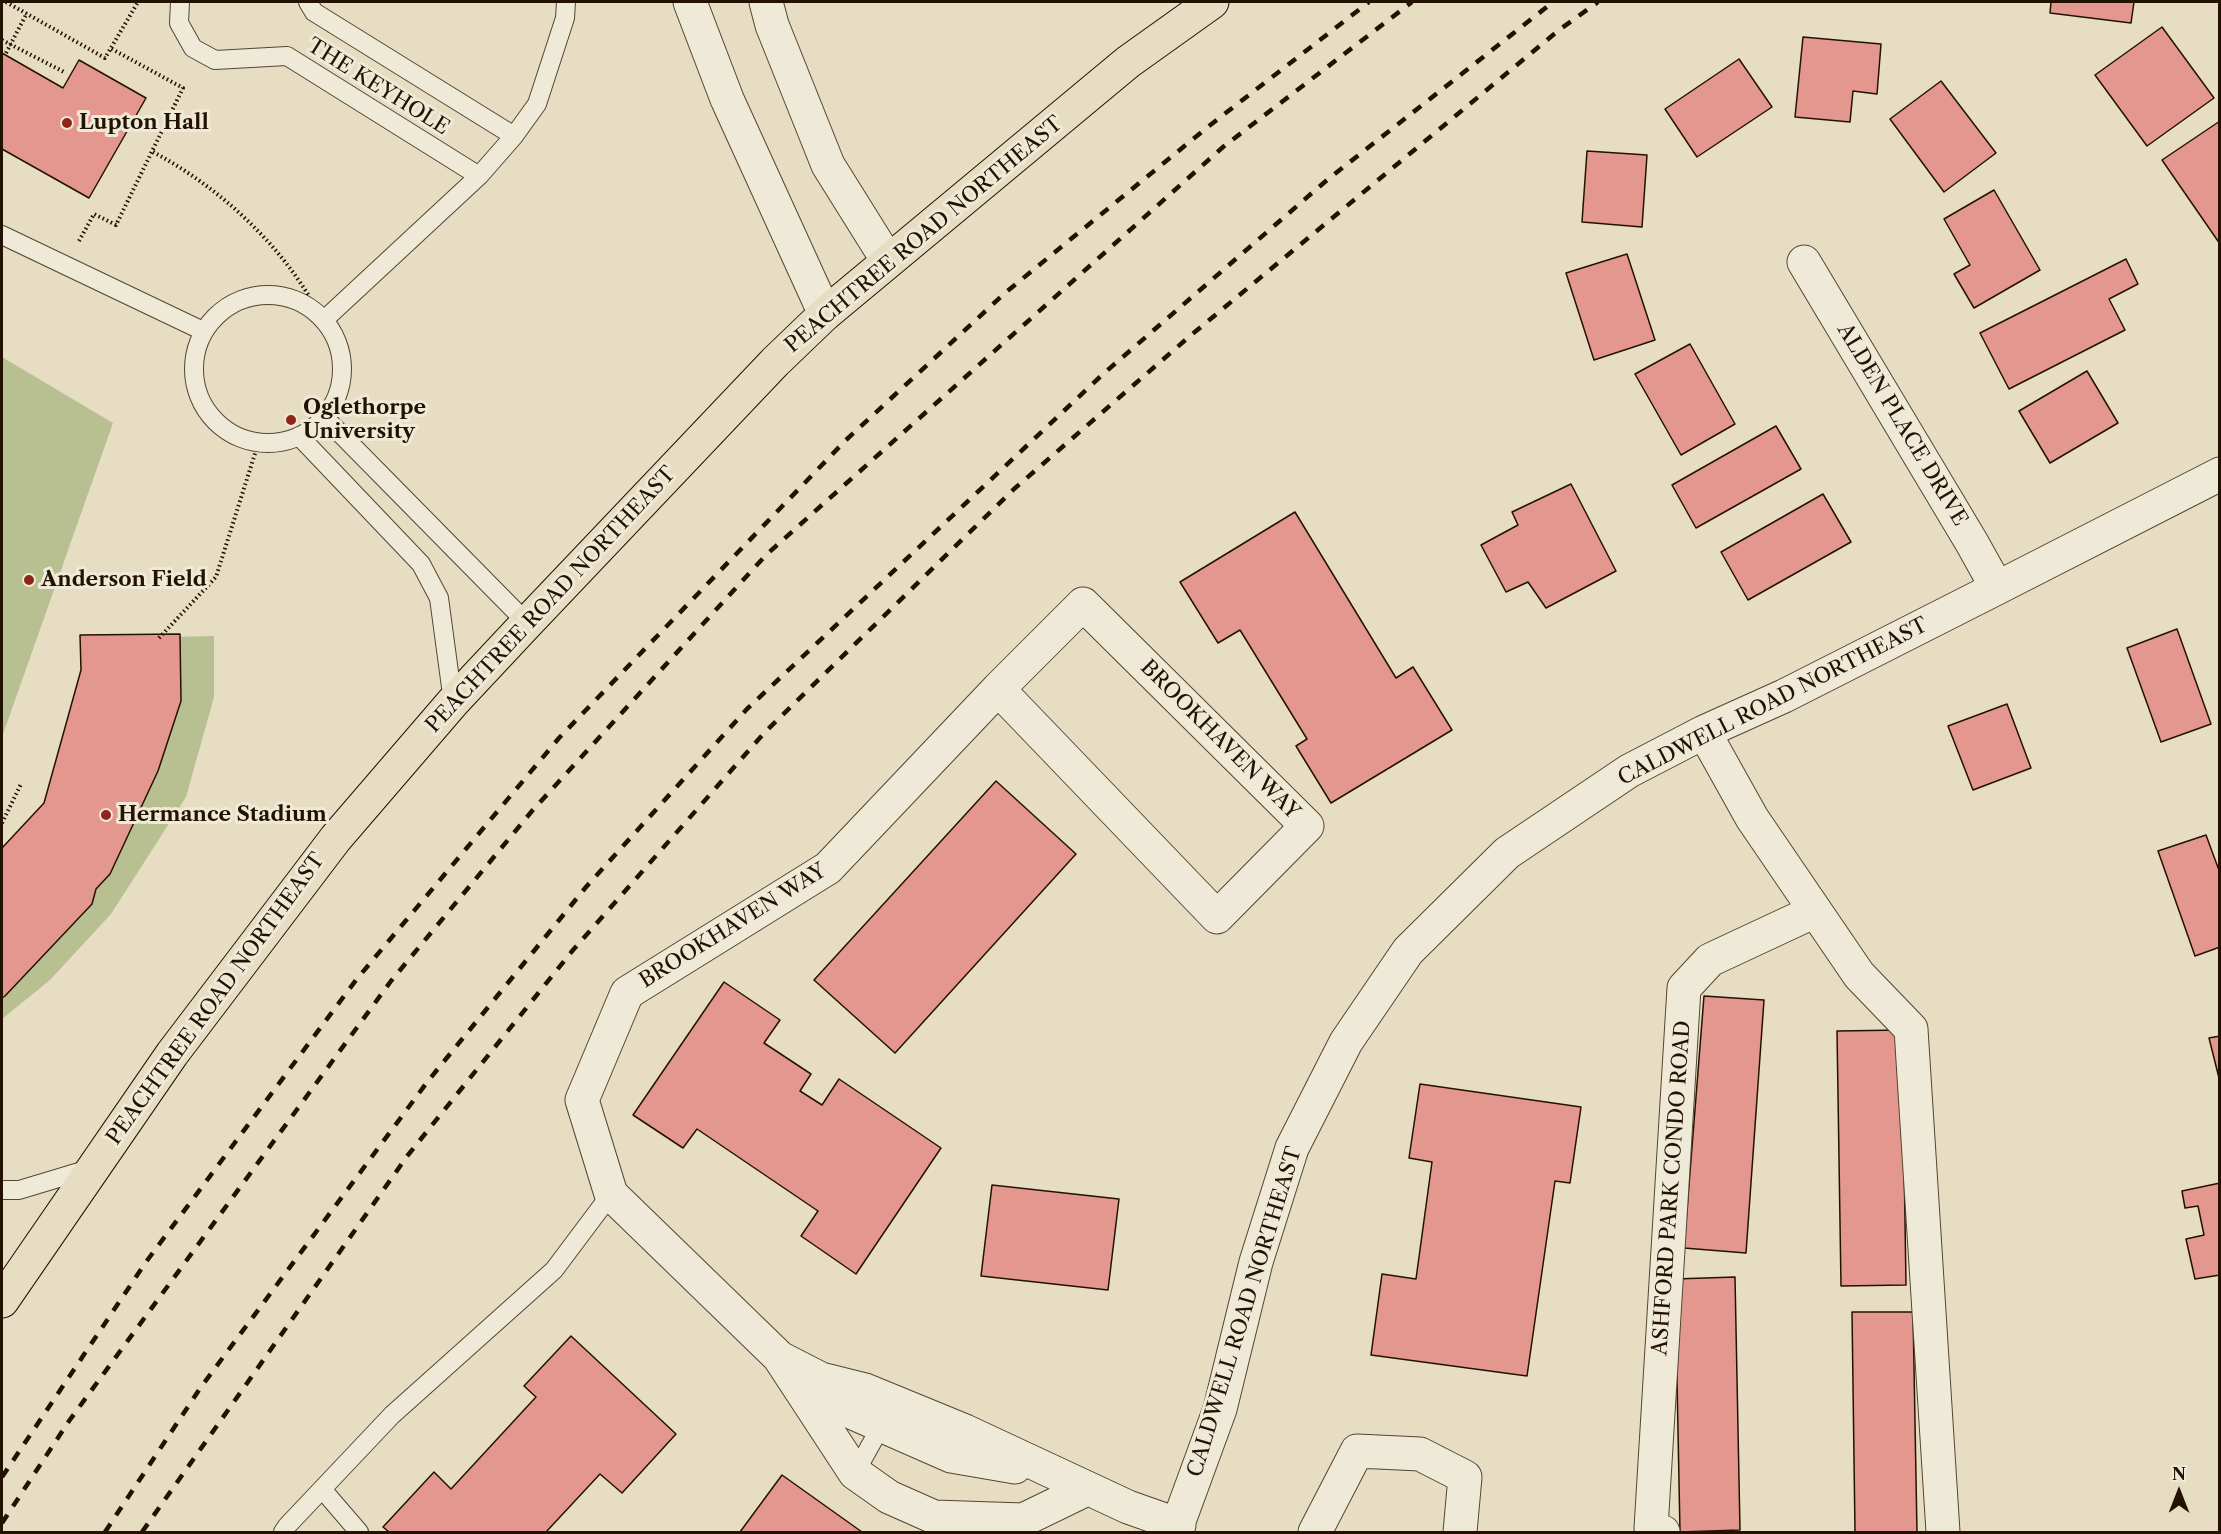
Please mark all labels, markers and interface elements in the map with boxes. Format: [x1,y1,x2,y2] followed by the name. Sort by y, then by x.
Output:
[302,33,454,141] street label: THE KEYHOLE
[79,110,209,136] place label: Lupton Hall
[780,111,1068,359] street label: PEACHTREE ROAD NORTHEAST
[60,116,74,130] marker: Lupton Hall
[1831,319,1973,531] street label: ALDEN PLACE DRIVE
[303,395,426,445] place label: Oglethorpe University
[284,413,298,427] marker: Oglethorpe University
[421,462,681,738] street label: PEACHTREE ROAD NORTHEAST
[41,567,207,593] place label: Anderson Field
[22,573,36,587] marker: Anderson Field
[1614,613,1932,791] street label: CALDWELL ROAD NORTHEAST
[1135,655,1305,825] street label: BROOKHAVEN WAY
[118,802,327,828] place label: Hermance Stadium
[99,808,113,822] marker: Hermance Stadium
[102,848,330,1150] street label: PEACHTREE ROAD NORTHEAST
[635,858,831,994] street label: BROOKHAVEN WAY
[1648,1020,1696,1356] street label: ASHFORD PARK CONDO ROAD
[1183,1144,1307,1480] street label: CALDWELL ROAD NORTHEAST
[2149,1462,2209,1522] north arrow
[2172,1464,2186,1484] text: N

